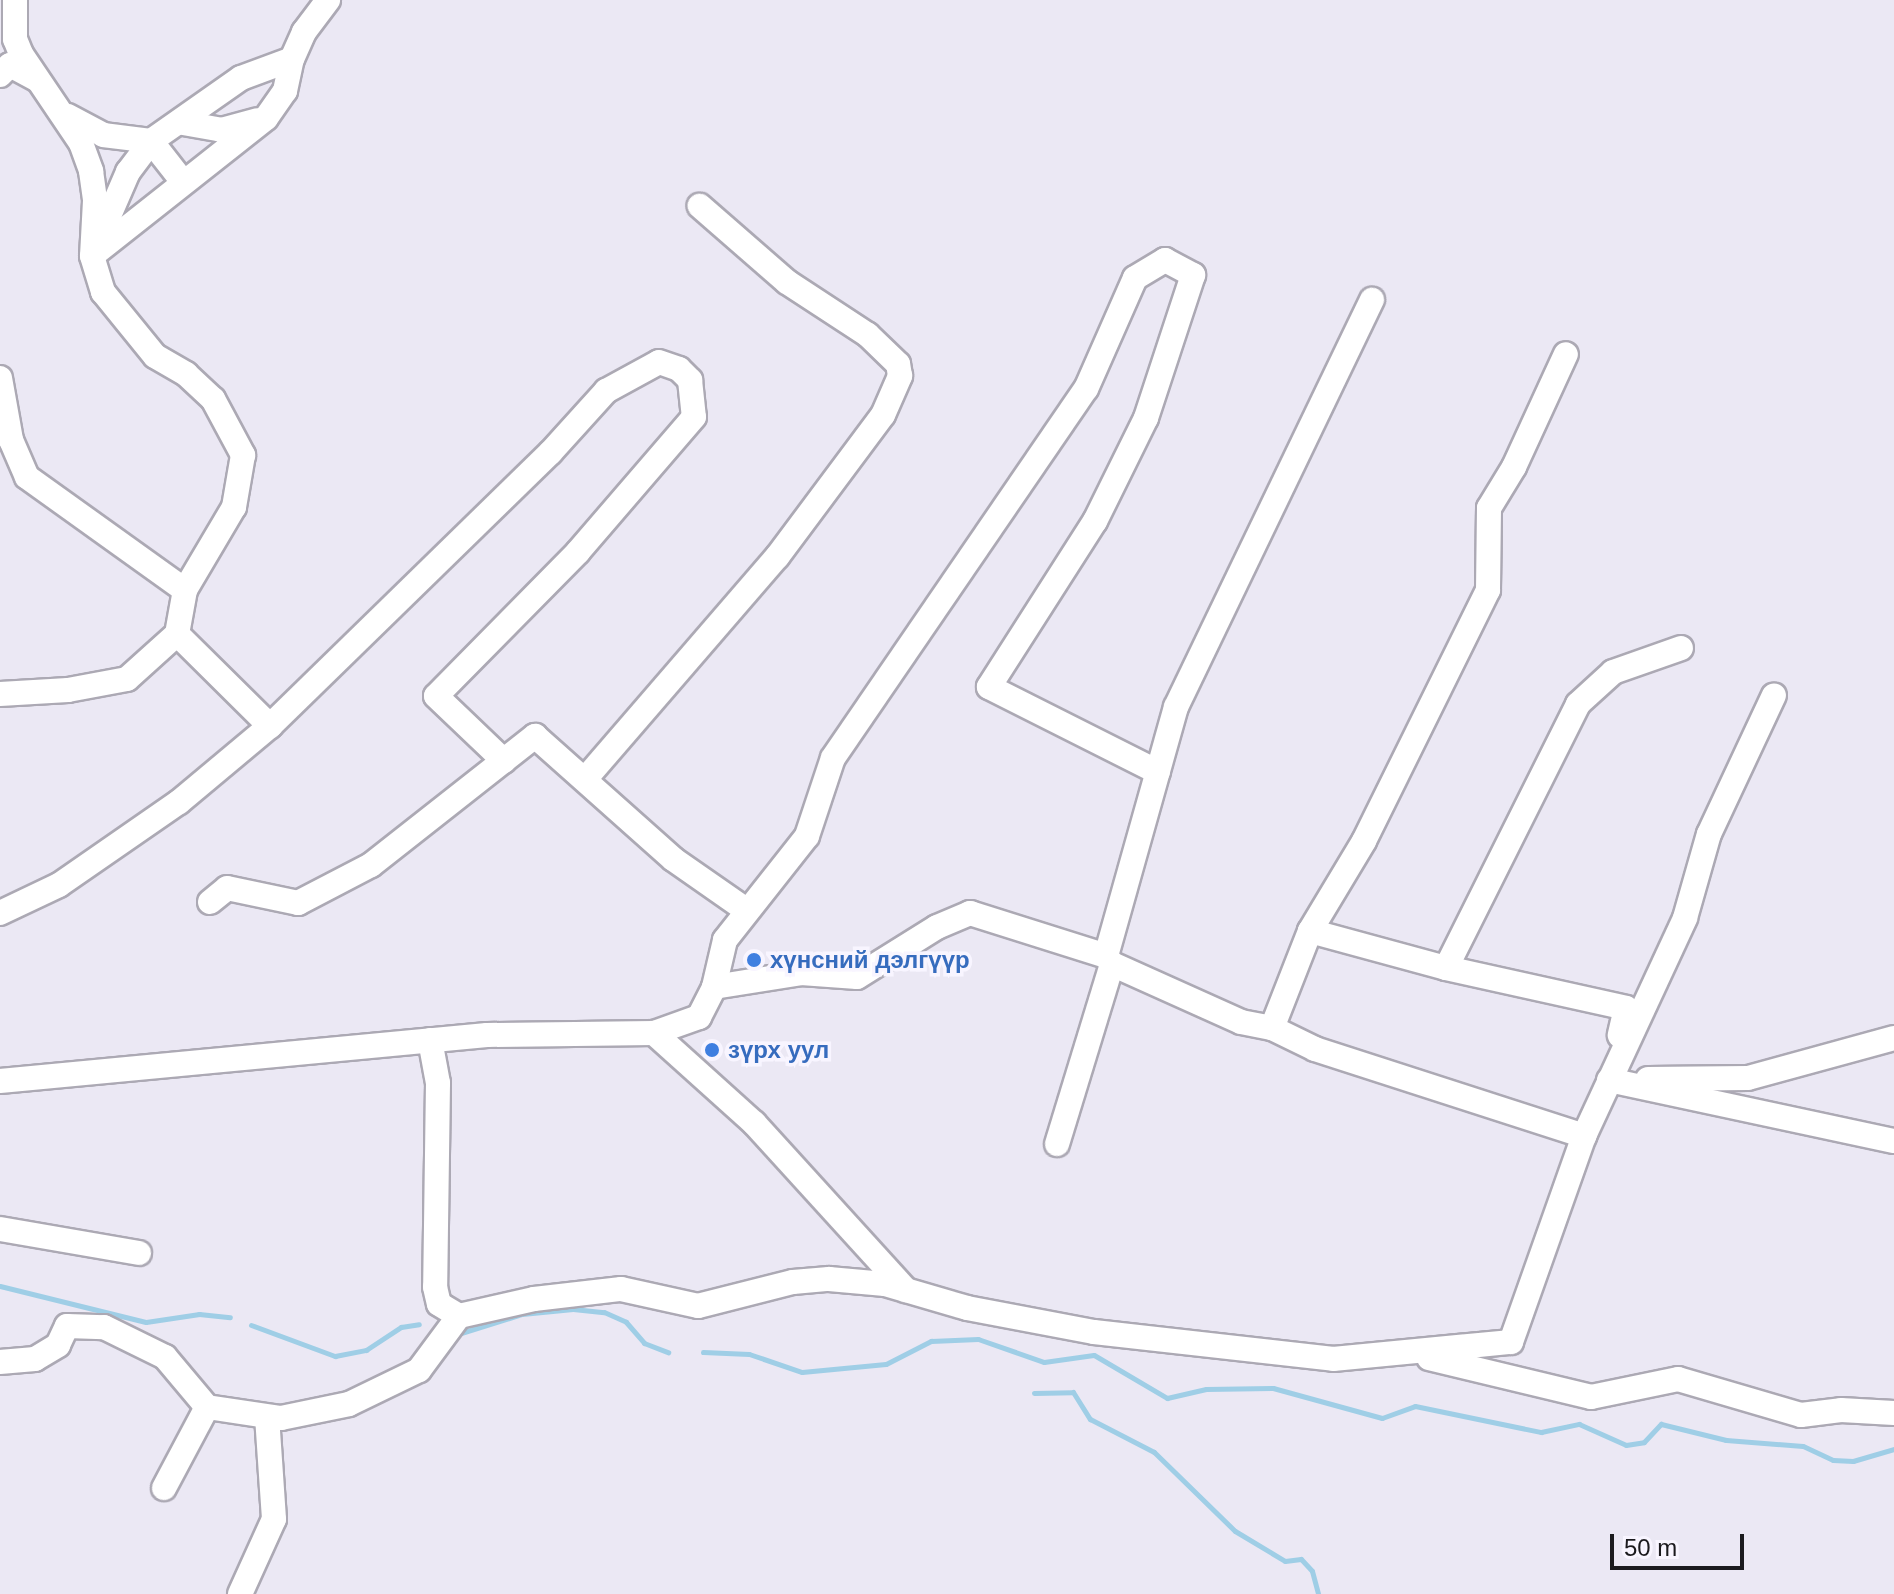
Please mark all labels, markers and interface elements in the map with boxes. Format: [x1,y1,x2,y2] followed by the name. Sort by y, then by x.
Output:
[770,946,970,974] place label: хүнсний дэлгүүр
[745,951,763,969] marker: хүнсний дэлгүүр
[728,1036,829,1064] place label: зүрх уул
[703,1041,721,1059] marker: зүрх уул
[1614,1518,1748,1568] scale bar
[1624,1534,1677,1561] text: 50 m

